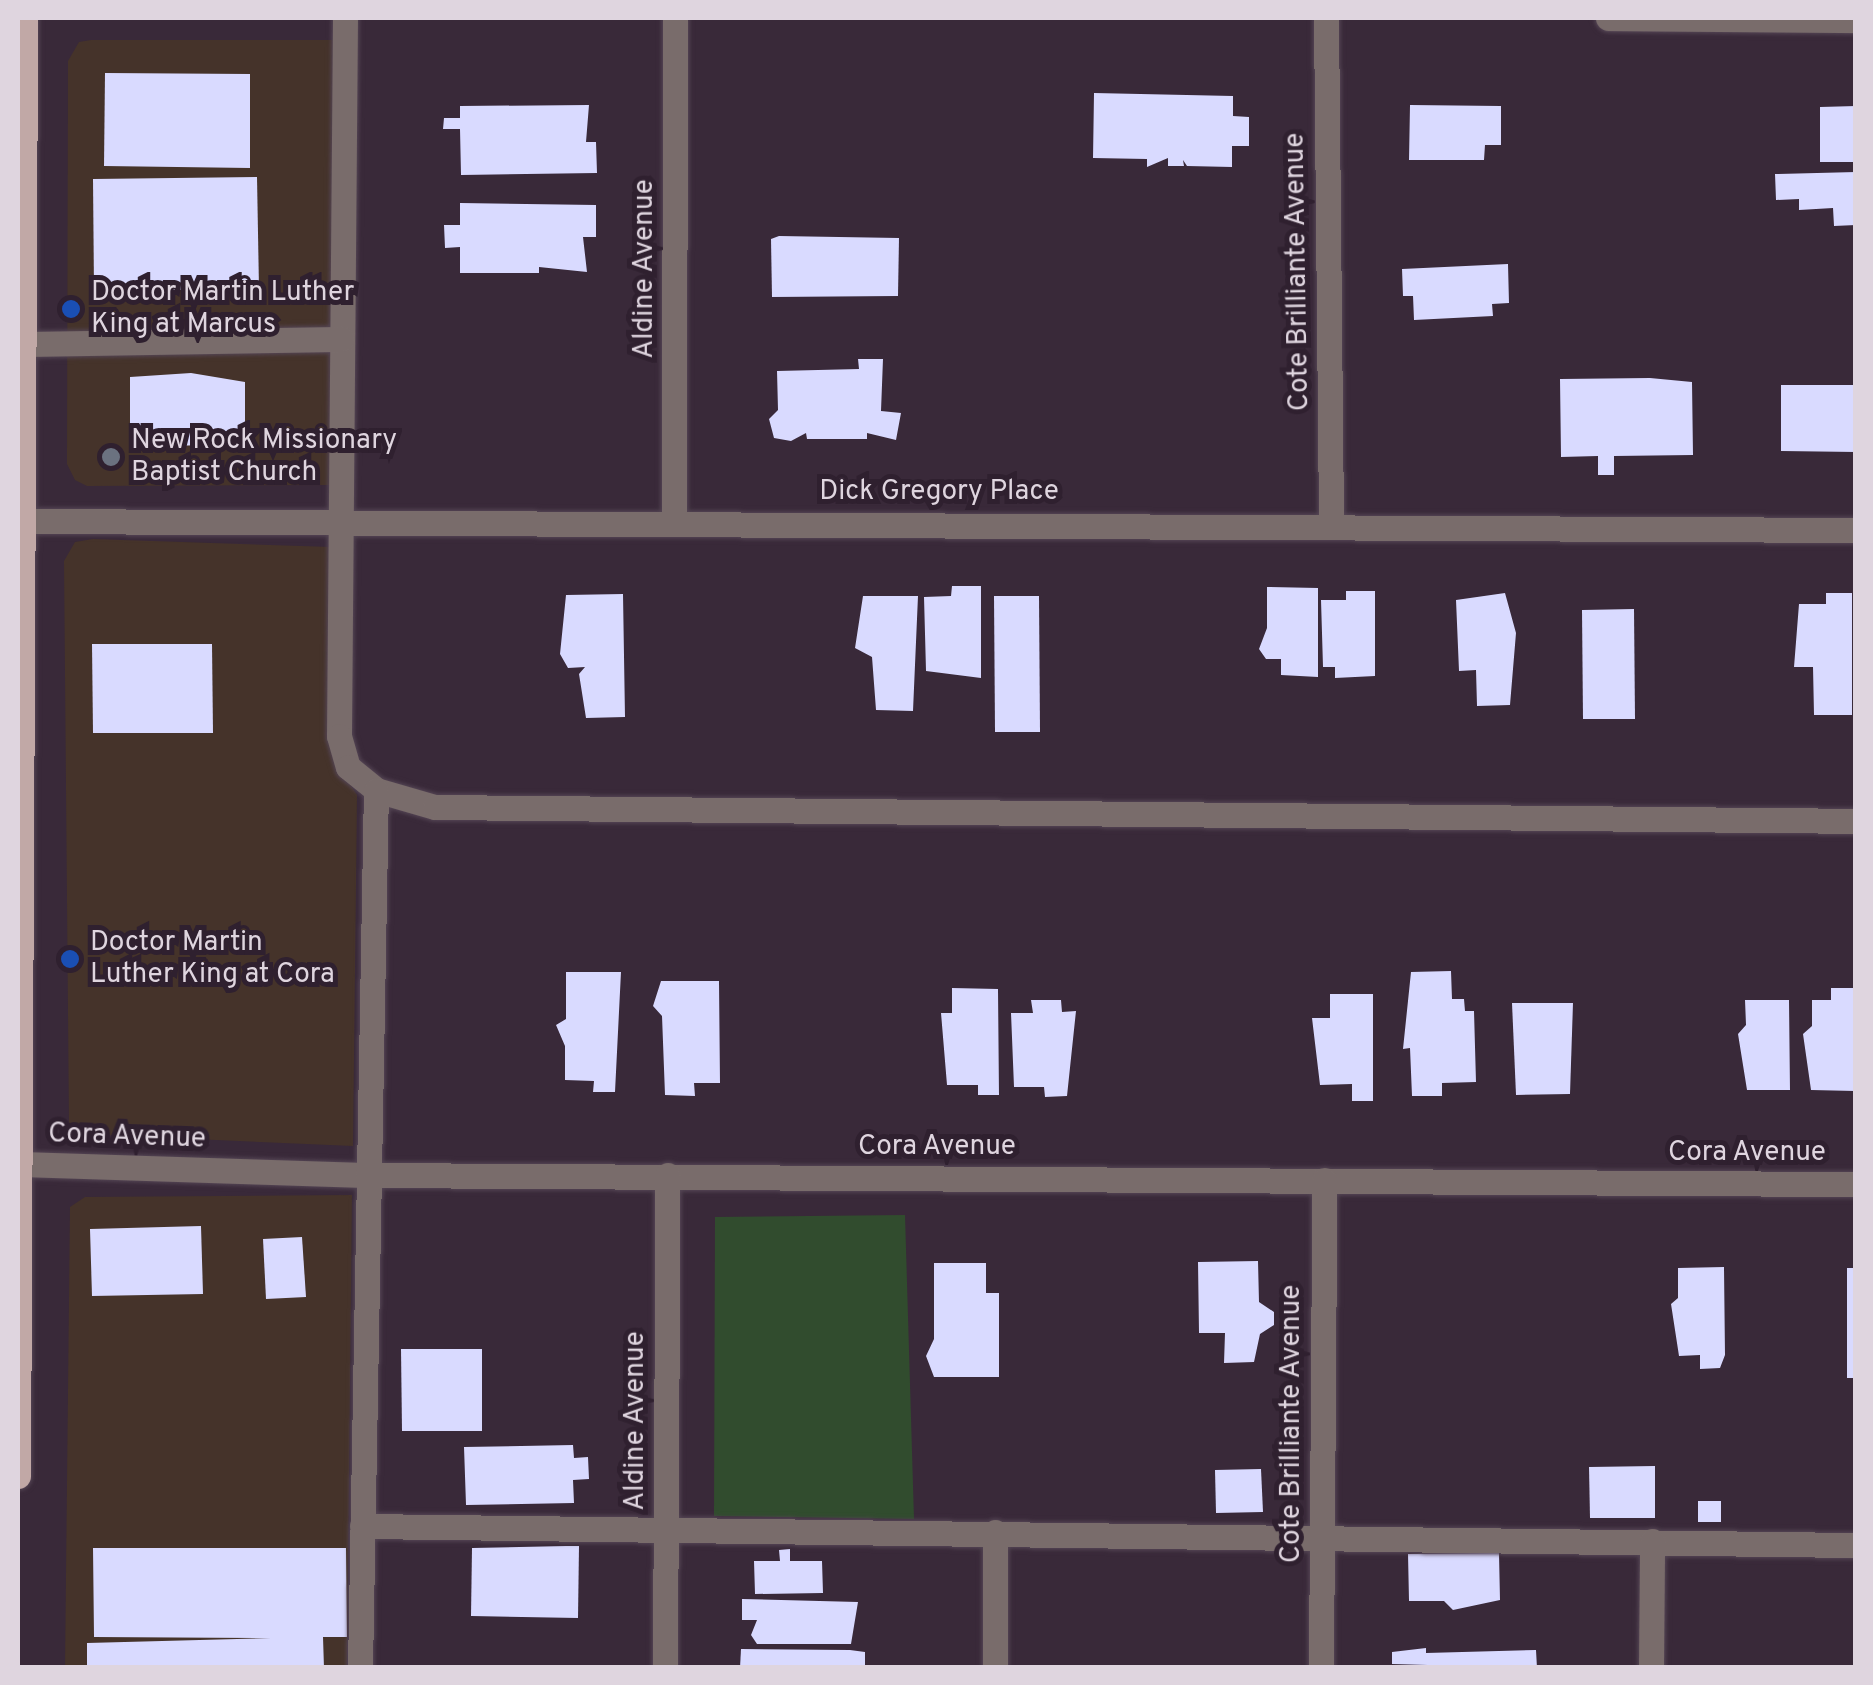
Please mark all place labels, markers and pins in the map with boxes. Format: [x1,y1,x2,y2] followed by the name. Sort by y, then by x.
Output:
[91,276,354,342] place label: Doctor Martin Luther King at Marcus
[60,298,82,320] marker: Doctor Martin Luther King at Marcus
[131,424,397,490] place label: New Rock Missionary Baptist Church
[100,446,122,468] marker: New Rock Missionary Baptist Church
[90,926,335,992] place label: Doctor Martin Luther King at Cora
[59,948,81,970] marker: Doctor Martin Luther King at Cora

